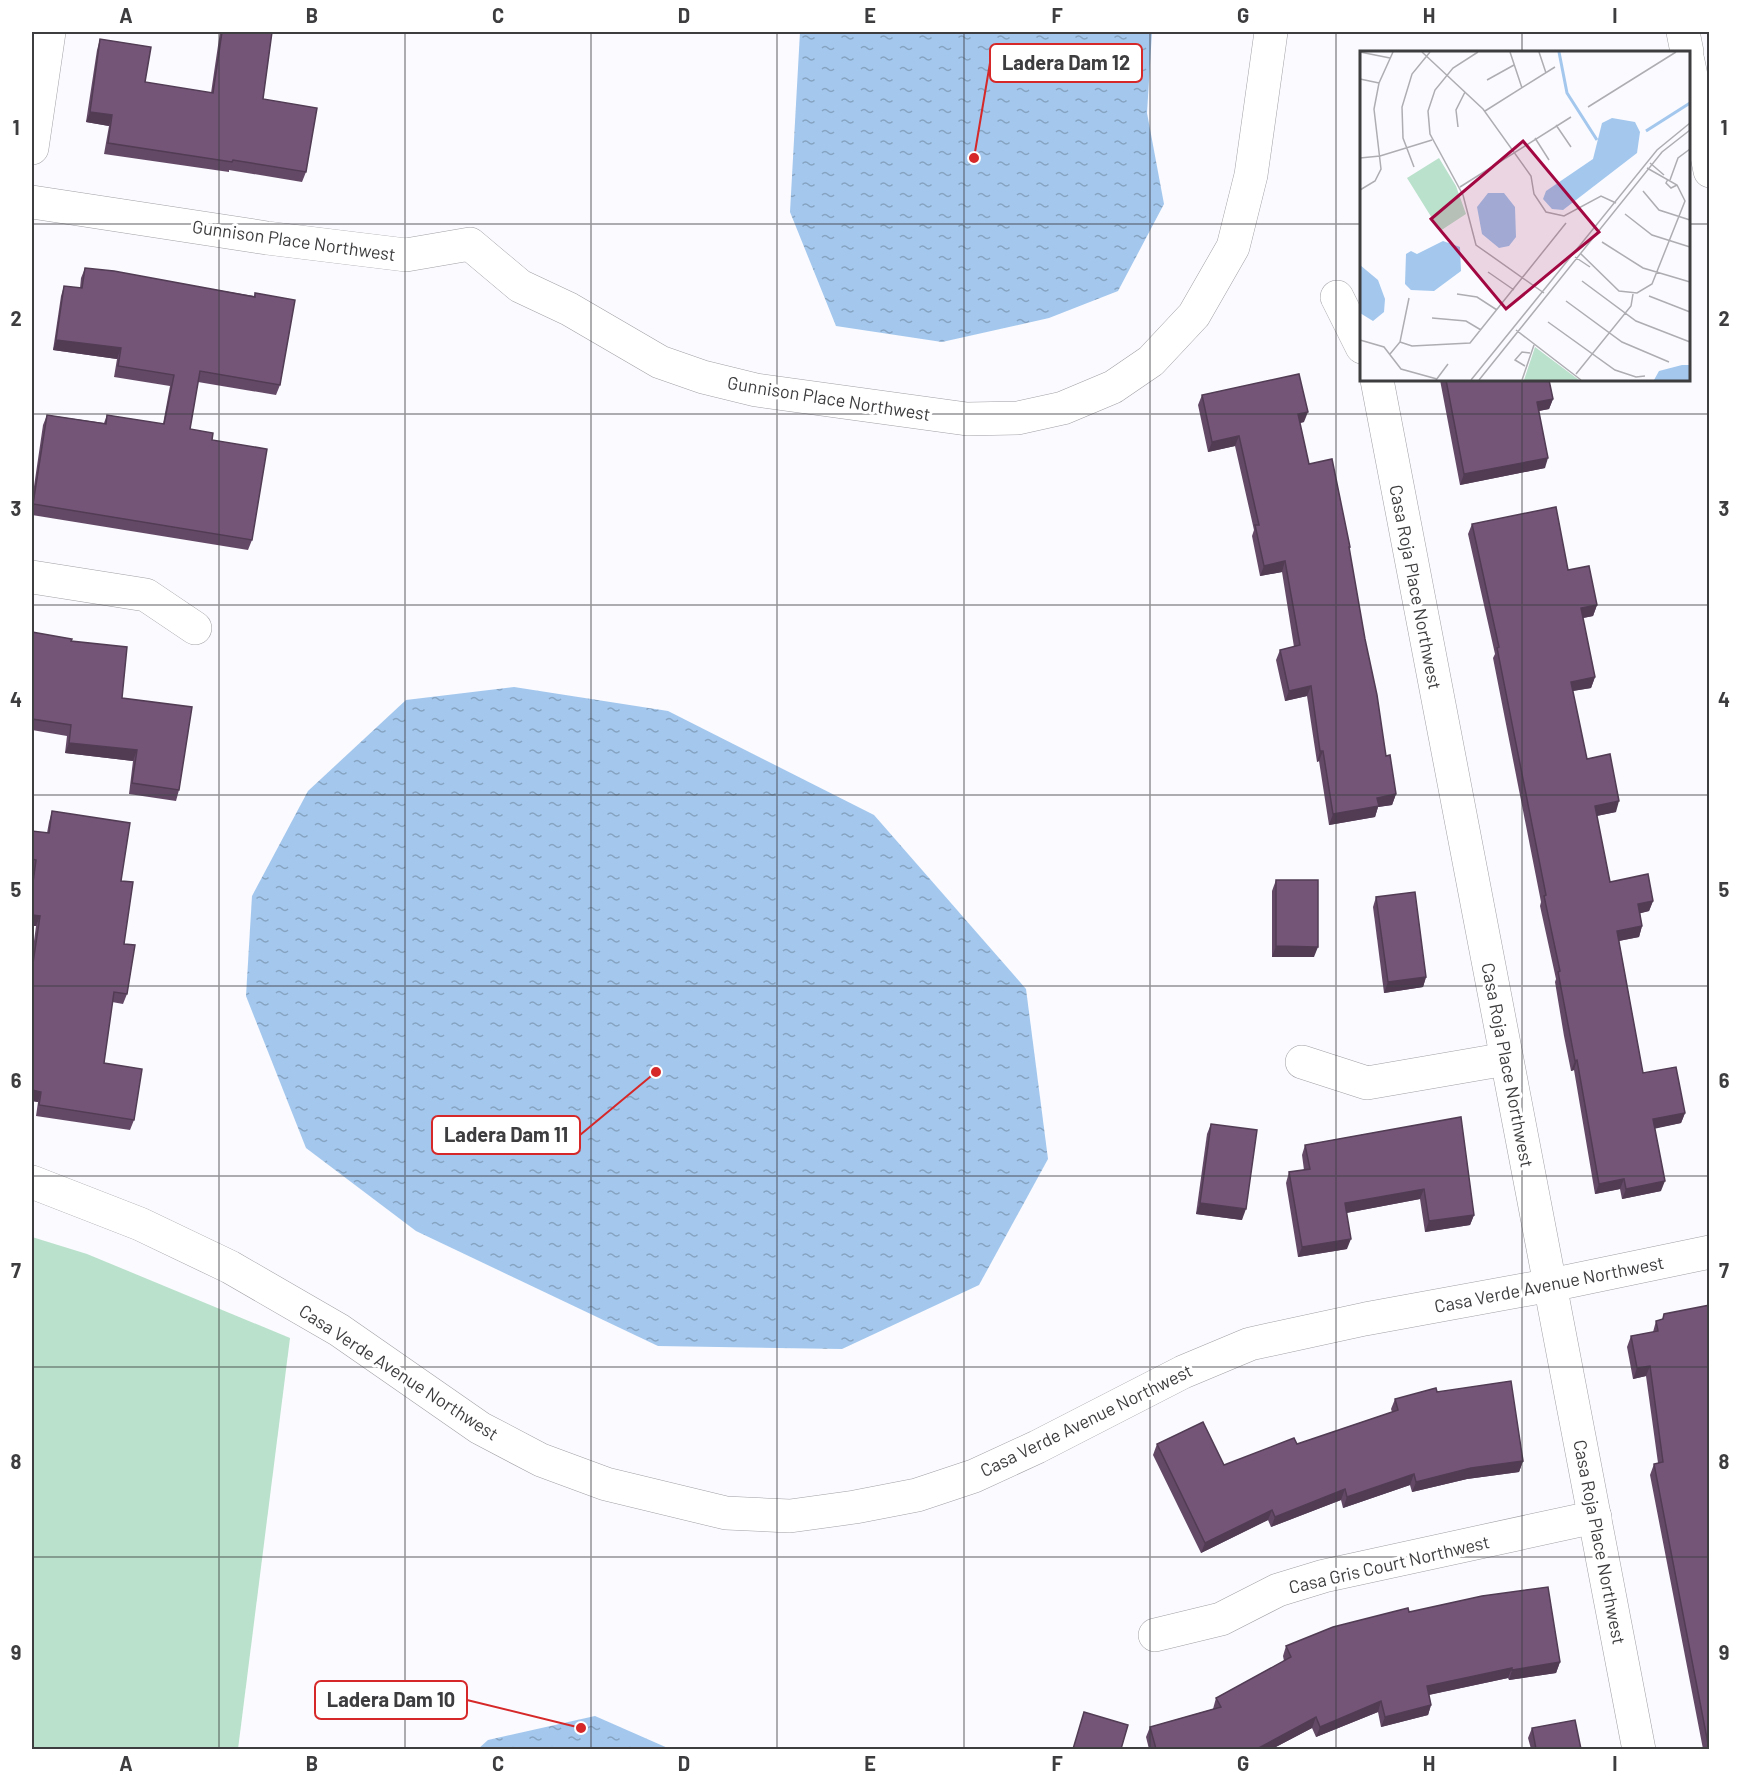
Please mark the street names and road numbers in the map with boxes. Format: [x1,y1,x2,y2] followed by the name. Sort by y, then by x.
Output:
[191,215,397,265] street label: Gunnison Place Northwest
[726,371,932,425] street label: Gunnison Place Northwest
[1385,483,1447,691] street label: Casa Roja Place Northwest
[1477,961,1539,1169] street label: Casa Roja Place Northwest
[1432,1251,1666,1317] street label: Casa Verde Avenue Northwest
[295,1299,503,1445] street label: Casa Verde Avenue Northwest
[976,1359,1196,1481] street label: Casa Verde Avenue Northwest
[1569,1438,1631,1646] street label: Casa Roja Place Northwest
[1286,1530,1492,1598] street label: Casa Gris Court Northwest

